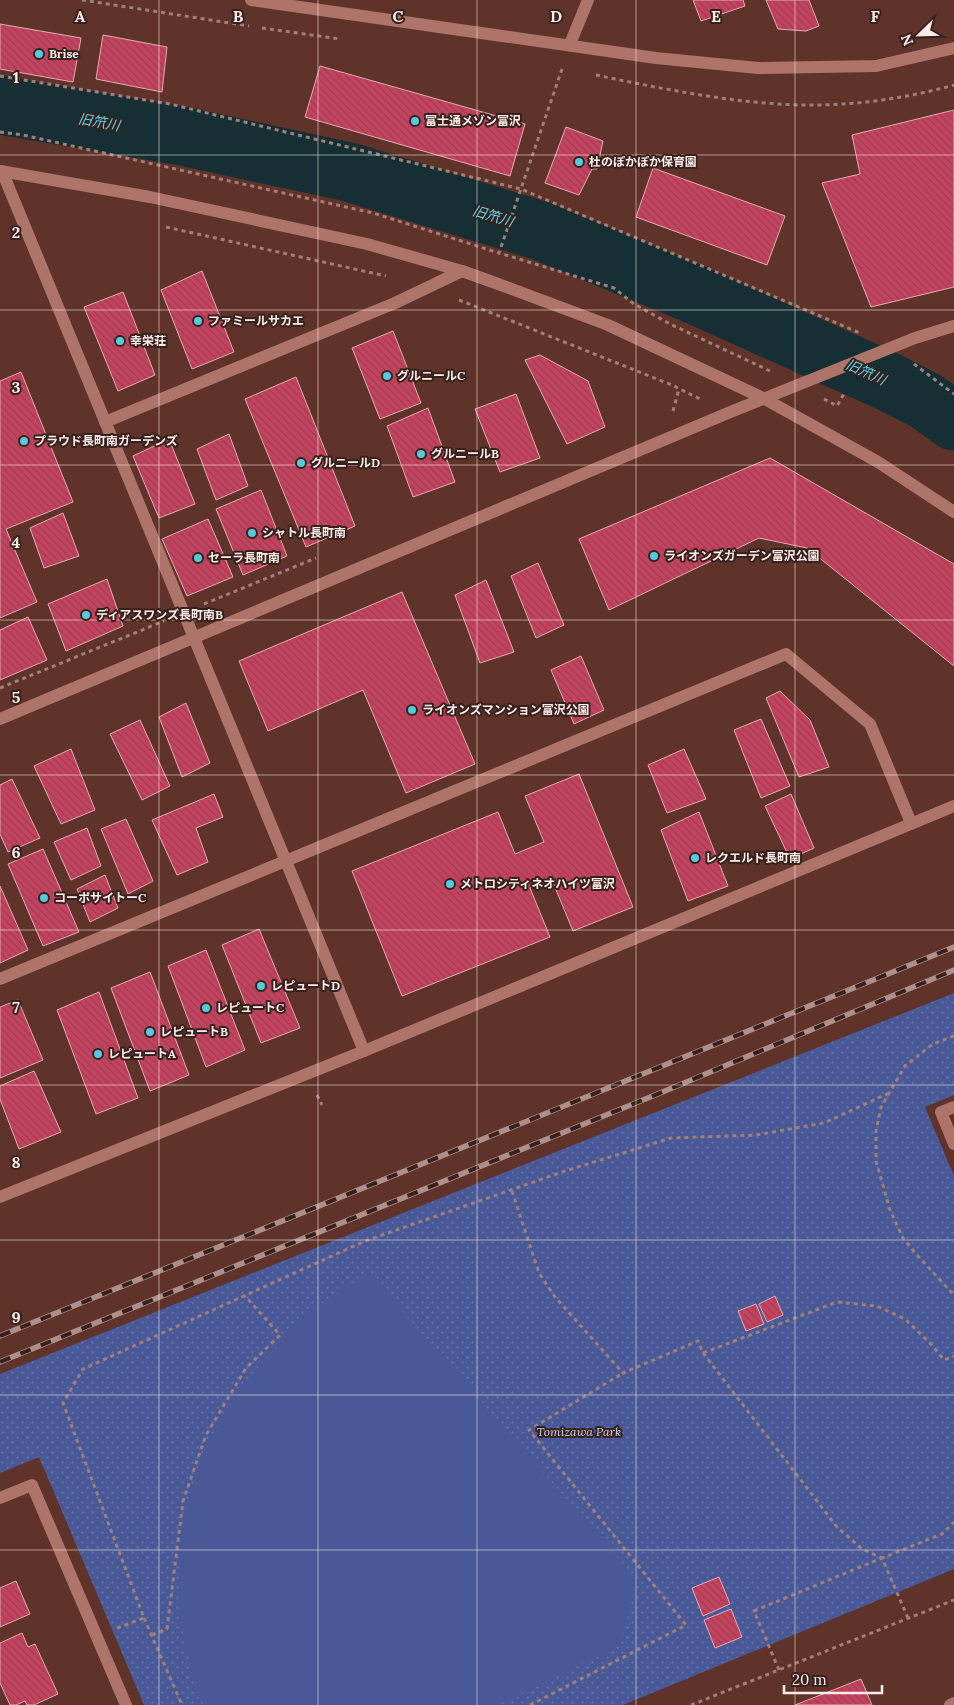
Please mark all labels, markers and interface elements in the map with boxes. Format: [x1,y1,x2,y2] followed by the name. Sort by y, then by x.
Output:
[75,6,86,26] text: A
[233,6,244,26] text: B
[392,6,404,26] text: C
[550,6,562,26] text: D
[711,6,721,26] text: E
[870,6,880,26] text: F
[894,10,944,60] north arrow
[897,31,917,49] text: N
[49,46,79,61] place label: Brise
[33,48,45,60] marker: Brise
[13,67,19,87] text: 1
[77,109,123,135] water label: 旧笊川
[425,113,521,128] place label: 富士通メゾン富沢
[409,115,421,127] marker: 富士通メゾン富沢
[589,154,697,169] place label: 杜のぽかぽか保育園
[573,156,585,168] marker: 杜のぽかぽか保育園
[470,201,518,231] water label: 旧笊川
[12,222,20,242] text: 2
[208,313,304,328] place label: ファミールサカエ
[192,315,204,327] marker: ファミールサカエ
[130,333,166,348] place label: 幸栄荘
[114,335,126,347] marker: 幸栄荘
[843,355,891,390] water label: 旧笊川
[397,368,466,383] place label: グルニールC
[381,370,393,382] marker: グルニールC
[12,377,21,397] text: 3
[34,433,178,448] place label: プラウド長町南ガーデンズ
[18,435,30,447] marker: プラウド長町南ガーデンズ
[431,446,499,461] place label: グルニールB
[415,448,427,460] marker: グルニールB
[311,455,380,470] place label: グルニールD
[295,457,307,469] marker: グルニールD
[262,525,346,540] place label: シャトル長町南
[246,527,258,539] marker: シャトル長町南
[12,532,21,552] text: 4
[664,548,820,563] place label: ライオンズガーデン富沢公園
[208,550,280,565] place label: セーラ長町南
[648,550,660,562] marker: ライオンズガーデン富沢公園
[192,552,204,564] marker: セーラ長町南
[96,607,223,622] place label: ディアスワンズ長町南B
[80,609,92,621] marker: ディアスワンズ長町南B
[12,687,21,707] text: 5
[422,702,590,717] place label: ライオンズマンション富沢公園
[406,704,418,716] marker: ライオンズマンション富沢公園
[11,842,21,862] text: 6
[705,850,801,865] place label: レクエルド長町南
[689,852,701,864] marker: レクエルド長町南
[460,876,615,891] place label: メトロシティネオハイツ富沢
[444,878,456,890] marker: メトロシティネオハイツ富沢
[54,890,147,905] place label: コーポサイトーC
[38,892,50,904] marker: コーポサイトーC
[271,978,340,993] place label: レピュートD
[255,980,267,992] marker: レピュートD
[12,997,20,1017] text: 7
[216,1000,285,1015] place label: レピュートC
[200,1002,212,1014] marker: レピュートC
[160,1024,228,1039] place label: レピュートB
[144,1026,156,1038] marker: レピュートB
[108,1046,176,1061] place label: レピュートA
[92,1048,104,1060] marker: レピュートA
[11,1152,21,1172] text: 8
[11,1307,21,1327] text: 9
[537,1424,621,1439] park label: Tomizawa Park
[784,1662,882,1694] scale bar
[792,1670,827,1689] text: 20 m

